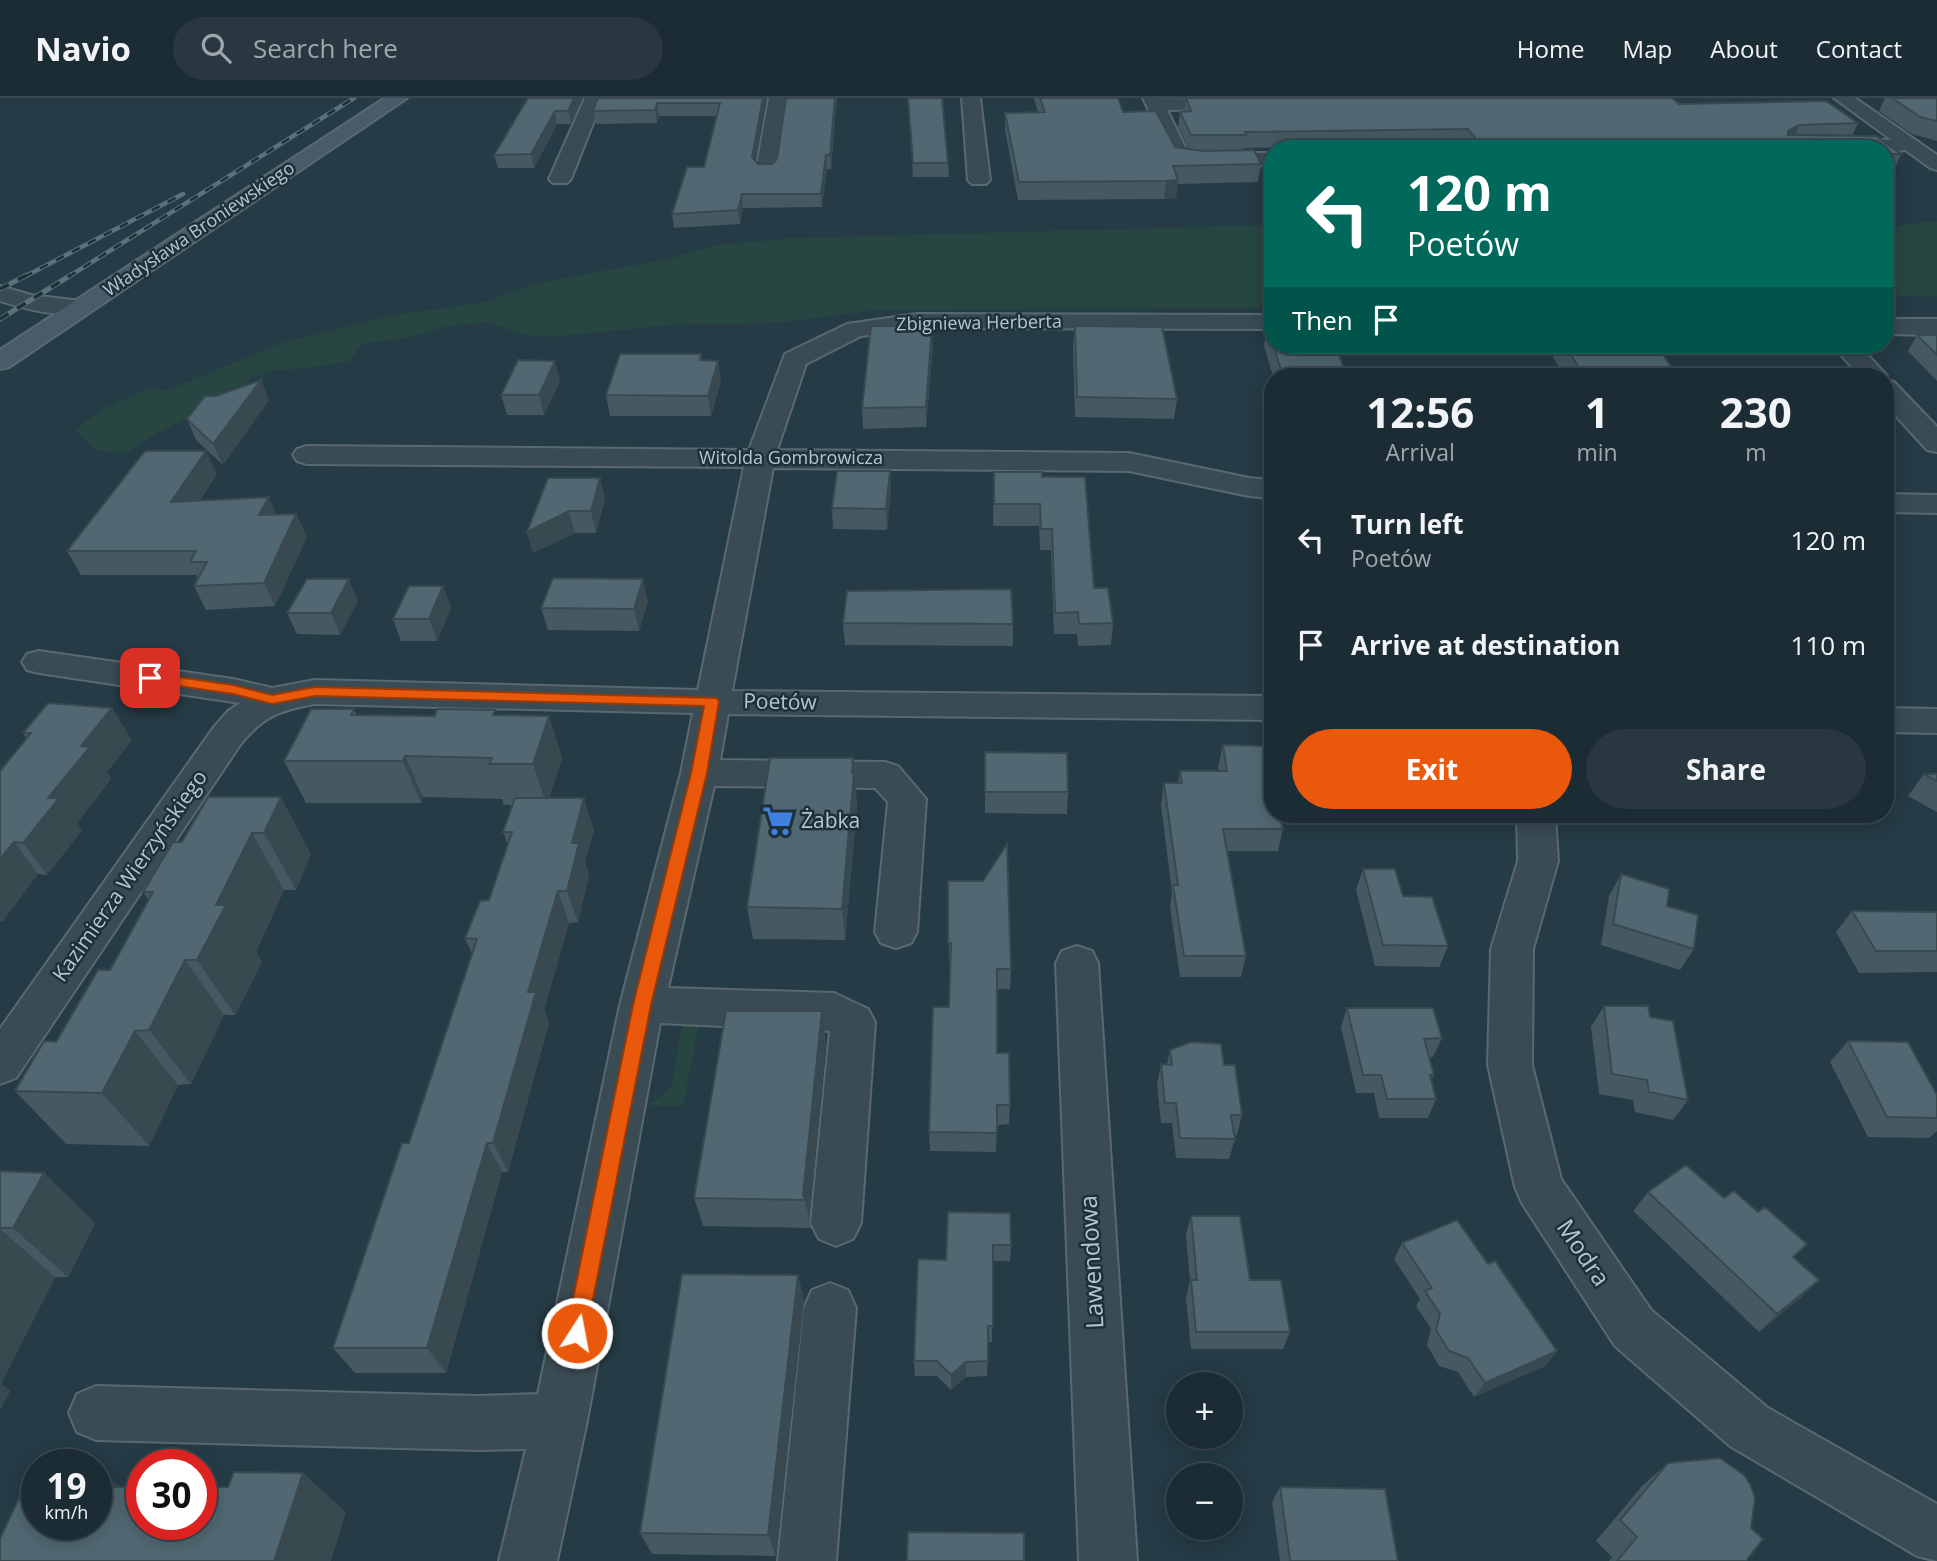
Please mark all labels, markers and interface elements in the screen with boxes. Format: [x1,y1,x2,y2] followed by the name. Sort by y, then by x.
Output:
[173,17,663,80] search box
[35,26,131,71] text: Navio
[197,29,235,67] icon: search
[253,30,398,66] text: Search here
[1517,32,1585,65] text: Home
[1623,32,1672,65] text: Map
[1710,32,1778,65] text: About
[1816,32,1902,65] text: Contact
[98,155,299,301] street label: Władysława Broniewskiego
[1407,159,1552,225] text: 120 m
[1292,168,1383,259] icon: left
[1407,222,1519,265] text: Poetów
[1367,301,1405,339] icon: arrive
[1292,302,1353,338] text: Then
[896,309,1062,335] street label: Zbigniewa Herberta
[1366,383,1474,440] text: 12:56
[1585,383,1609,440] text: 1
[1720,383,1792,440] text: 230
[1386,436,1455,468] text: Arrival
[1576,436,1618,468] text: min
[1745,436,1766,468] text: m
[699,445,883,469] street label: Witolda Gombrowicza
[1351,506,1463,542] text: Turn left
[1292,521,1330,559] icon: left
[1791,522,1866,558] text: 120 m
[1351,542,1431,574] text: Poetów
[1292,626,1330,664] icon: arrive
[1351,627,1620,663] text: Arrive at destination
[1791,627,1866,663] text: 110 m
[120,648,180,708] pin
[131,659,169,697] icon: arrive
[743,686,818,716] street label: Poetów
[1292,729,1572,809] button: Exit
[1586,729,1866,809] button: Share
[45,764,213,987] street label: Kazimierza Wierzyńskiego
[761,804,795,838] supermarket icon: Żabka
[801,806,860,834] place label: Żabka
[1071,1194,1110,1330] street label: Lawendowa
[1550,1212,1619,1292] street label: Modra
[540,1296,614,1370] position arrow
[1166,1372,1243,1540] map controls
[1166,1372,1243,1449] button: +
[126,1449,217,1540] speed limit sign: 30
[46,1462,87,1509] text: 19
[1166,1463,1243,1540] button: −
[45,1500,88,1524] text: km/h

